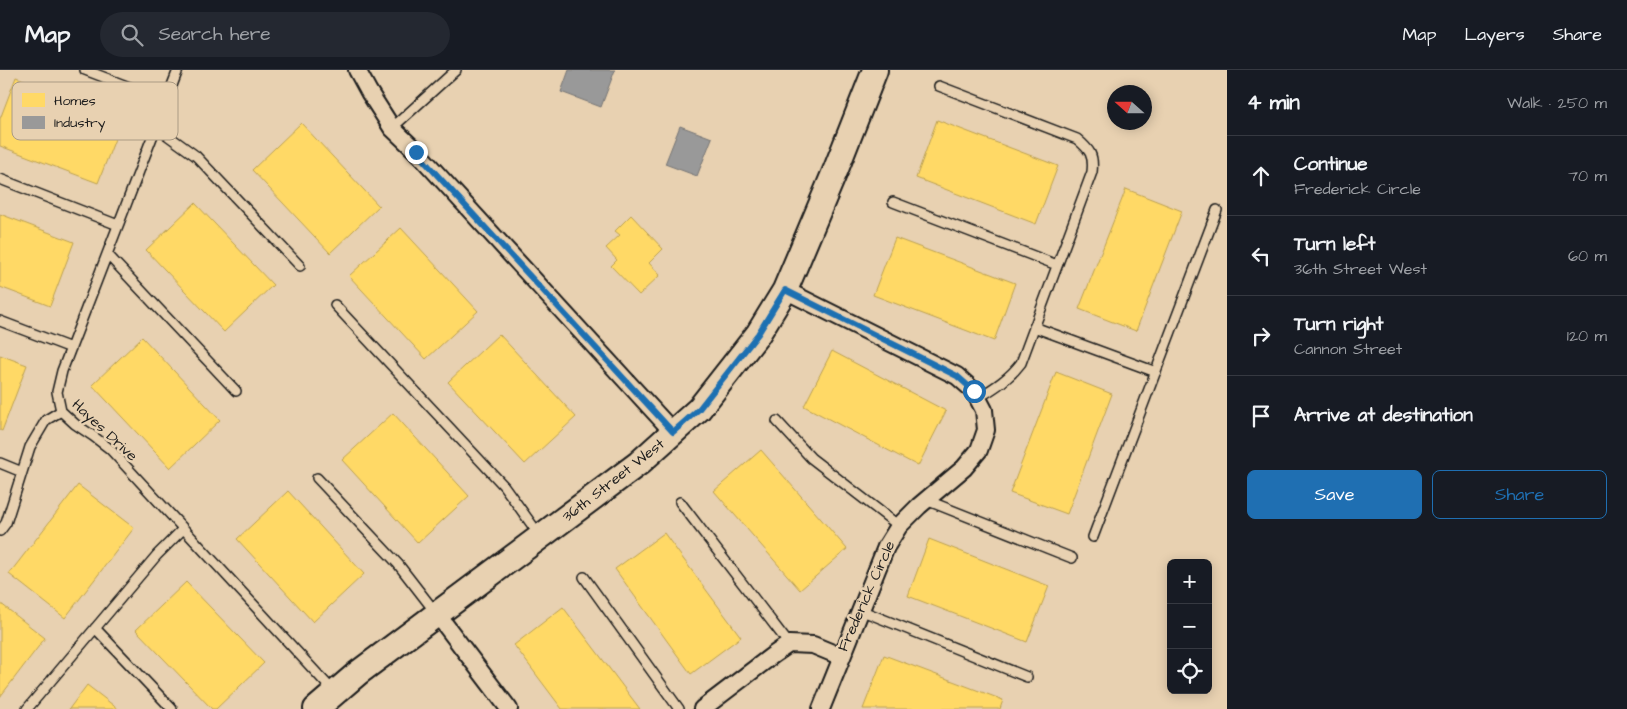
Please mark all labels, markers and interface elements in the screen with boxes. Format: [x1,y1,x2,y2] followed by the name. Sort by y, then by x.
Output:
[100,12,450,57] search box
[25,18,70,52] text: Map
[118,21,146,49] icon: search
[158,21,271,48] text: Search here
[1402,22,1436,47] text: Map
[1464,22,1525,47] text: Layers
[1553,22,1602,47] text: Share
[12,82,178,140] legend
[1107,85,1152,130] north arrow
[1247,88,1300,117] text: 4 min
[54,91,96,111] text: Homes
[1507,92,1607,114] text: Walk · 250 m
[54,113,106,133] text: Industry
[405,141,428,164] route end
[1294,151,1368,178] text: Continue
[1247,162,1275,190] icon: ahead
[1568,165,1607,187] text: 70 m
[1294,178,1421,200] text: Frederick Circle
[1294,231,1375,258] text: Turn left
[1247,242,1275,270] icon: left
[1568,245,1607,267] text: 60 m
[1294,258,1427,280] text: 36th Street West
[1294,311,1383,338] text: Turn right
[1247,322,1275,350] icon: right
[1567,325,1607,347] text: 120 m
[1294,338,1402,360] text: Cannon Street
[963,380,986,403] route start
[67,394,142,467] street label: Hayes Drive
[1247,402,1275,430] icon: arrive
[1294,402,1473,429] text: Arrive at destination
[558,434,669,527] street label: 36th Street West
[1247,470,1422,519] button: Save
[1432,470,1607,519] button: Share
[833,538,900,655] street label: Frederick Circle
[1167,559,1212,694] map controls
[1167,559,1212,604] button: +
[1167,604,1212,649] button: −
[1167,649,1212,694] button: locate

